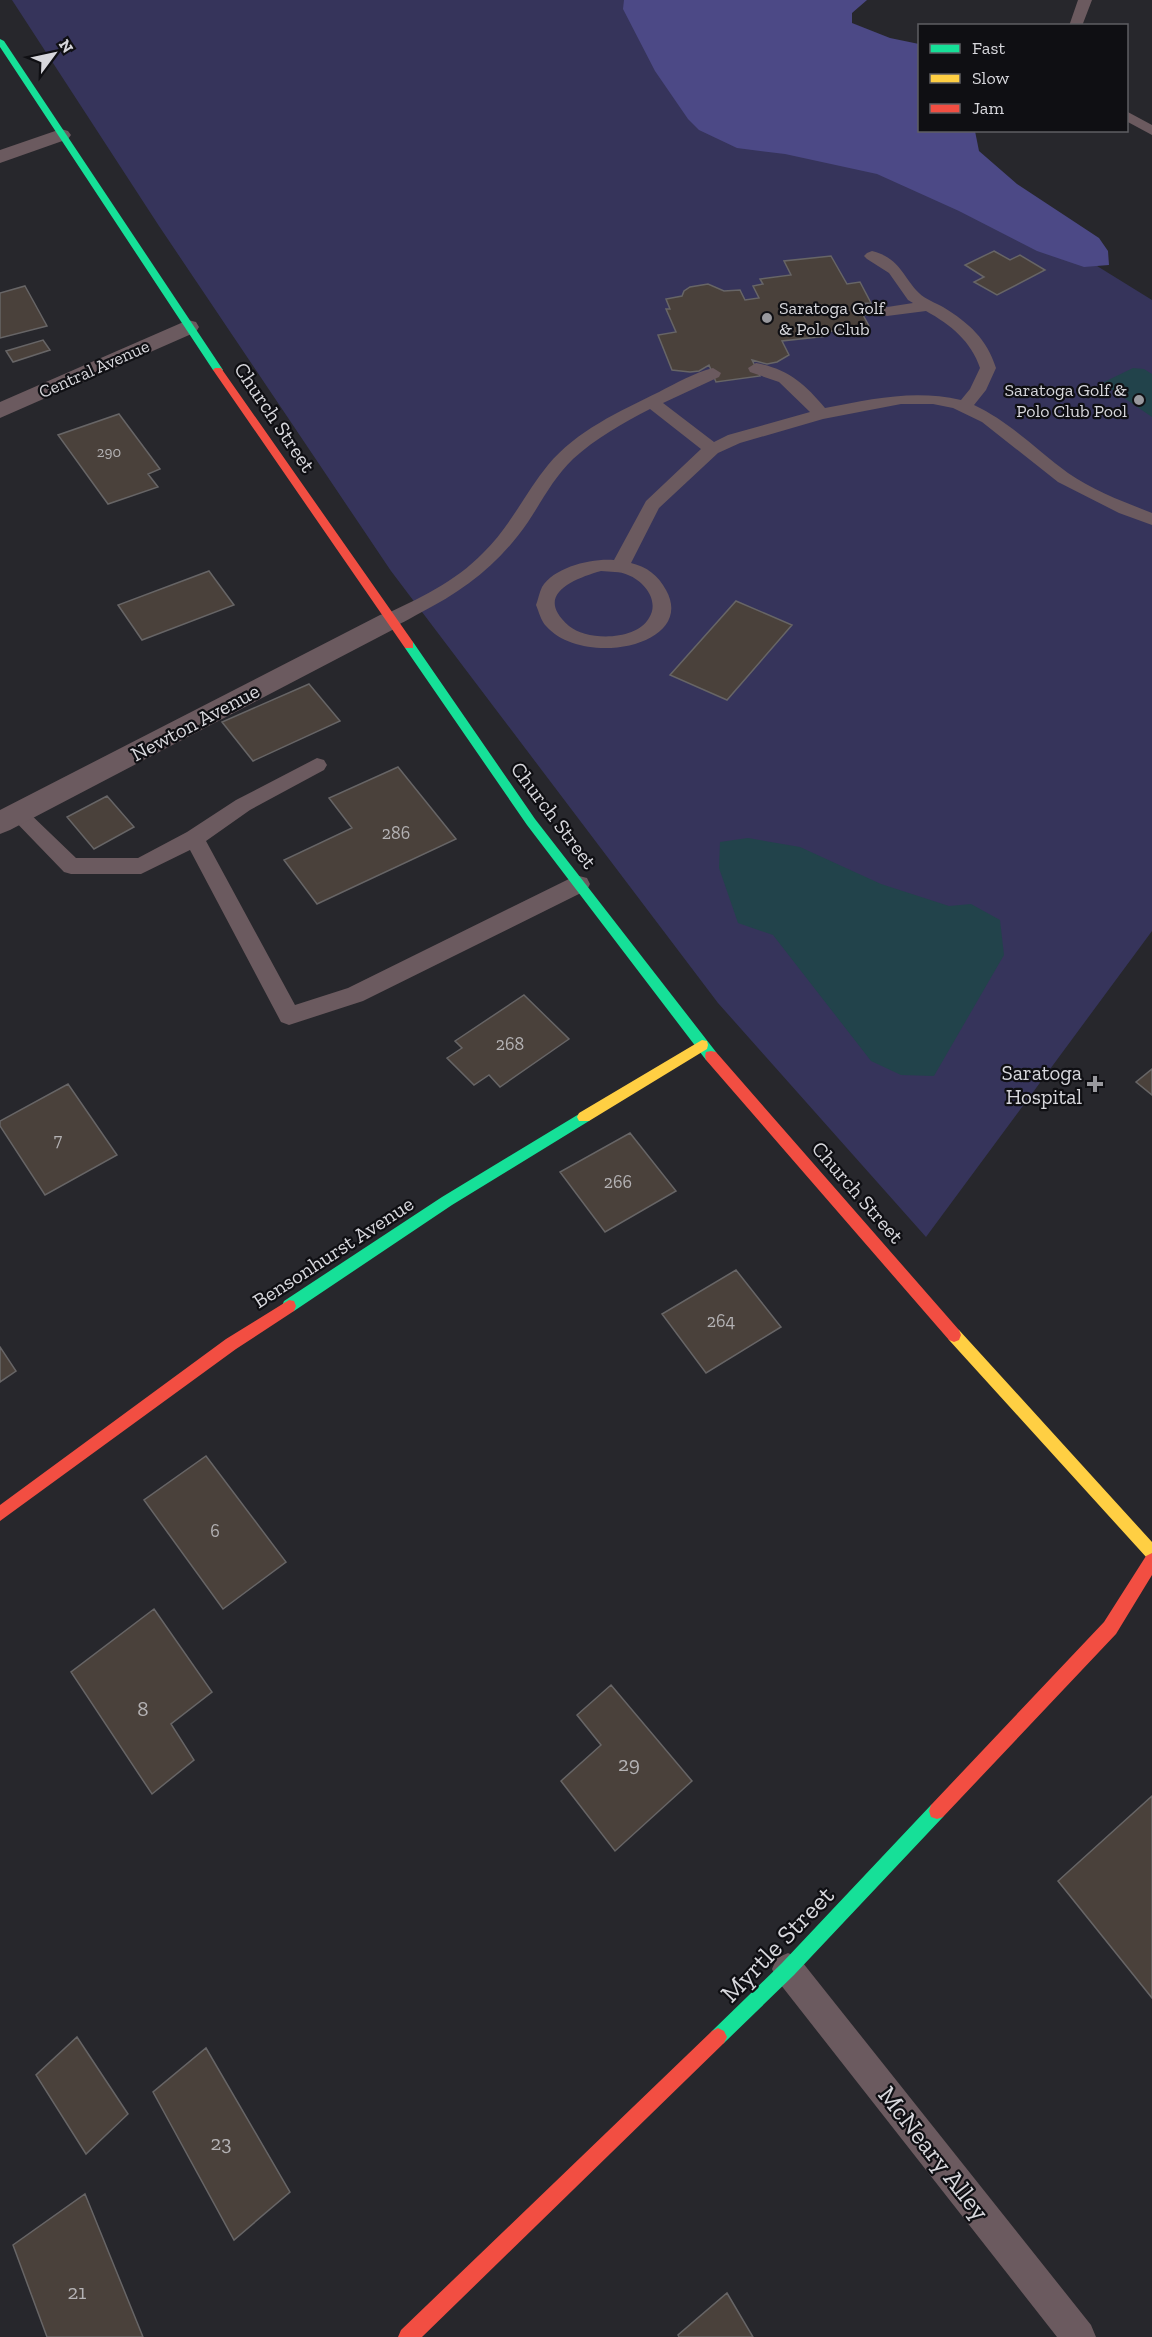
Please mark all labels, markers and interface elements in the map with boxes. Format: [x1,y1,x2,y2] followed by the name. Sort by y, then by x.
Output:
[24,24,84,84] north arrow
[918,24,1128,132] legend
[55,36,77,56] text: N
[972,37,1005,59] text: Fast
[972,67,1009,89] text: Slow
[972,97,1004,119] text: Jam
[779,297,886,340] place label: Saratoga Golf & Polo Club
[760,311,774,325] marker: Saratoga Golf & Polo Club
[35,335,153,403] street label: Central Avenue
[229,357,321,477] street label: Church Street
[1004,379,1127,422] place label: Saratoga Golf & Polo Club Pool
[1132,393,1146,407] marker: Saratoga Golf & Polo Club Pool
[97,443,121,461] house number: 290
[126,678,264,766] street label: Newton Avenue
[506,757,602,874] street label: Church Street
[382,822,410,844] house number: 286
[496,1033,524,1055] house number: 268
[1001,1060,1082,1109] place label: Saratoga Hospital
[1086,1075,1104,1093] marker: Saratoga Hospital
[54,1129,63,1151] house number: 7
[807,1136,909,1248] street label: Church Street
[604,1171,632,1193] house number: 266
[248,1191,418,1313] street label: Bensonhurst Avenue
[707,1310,736,1332] house number: 264
[210,1520,220,1542] house number: 6
[137,1696,149,1721] house number: 8
[618,1751,640,1776] house number: 29
[714,1879,841,2009] street label: Myrtle Street
[872,2079,997,2227] street label: McNeary Alley
[210,2130,232,2155] house number: 23
[68,2279,86,2304] house number: 21

